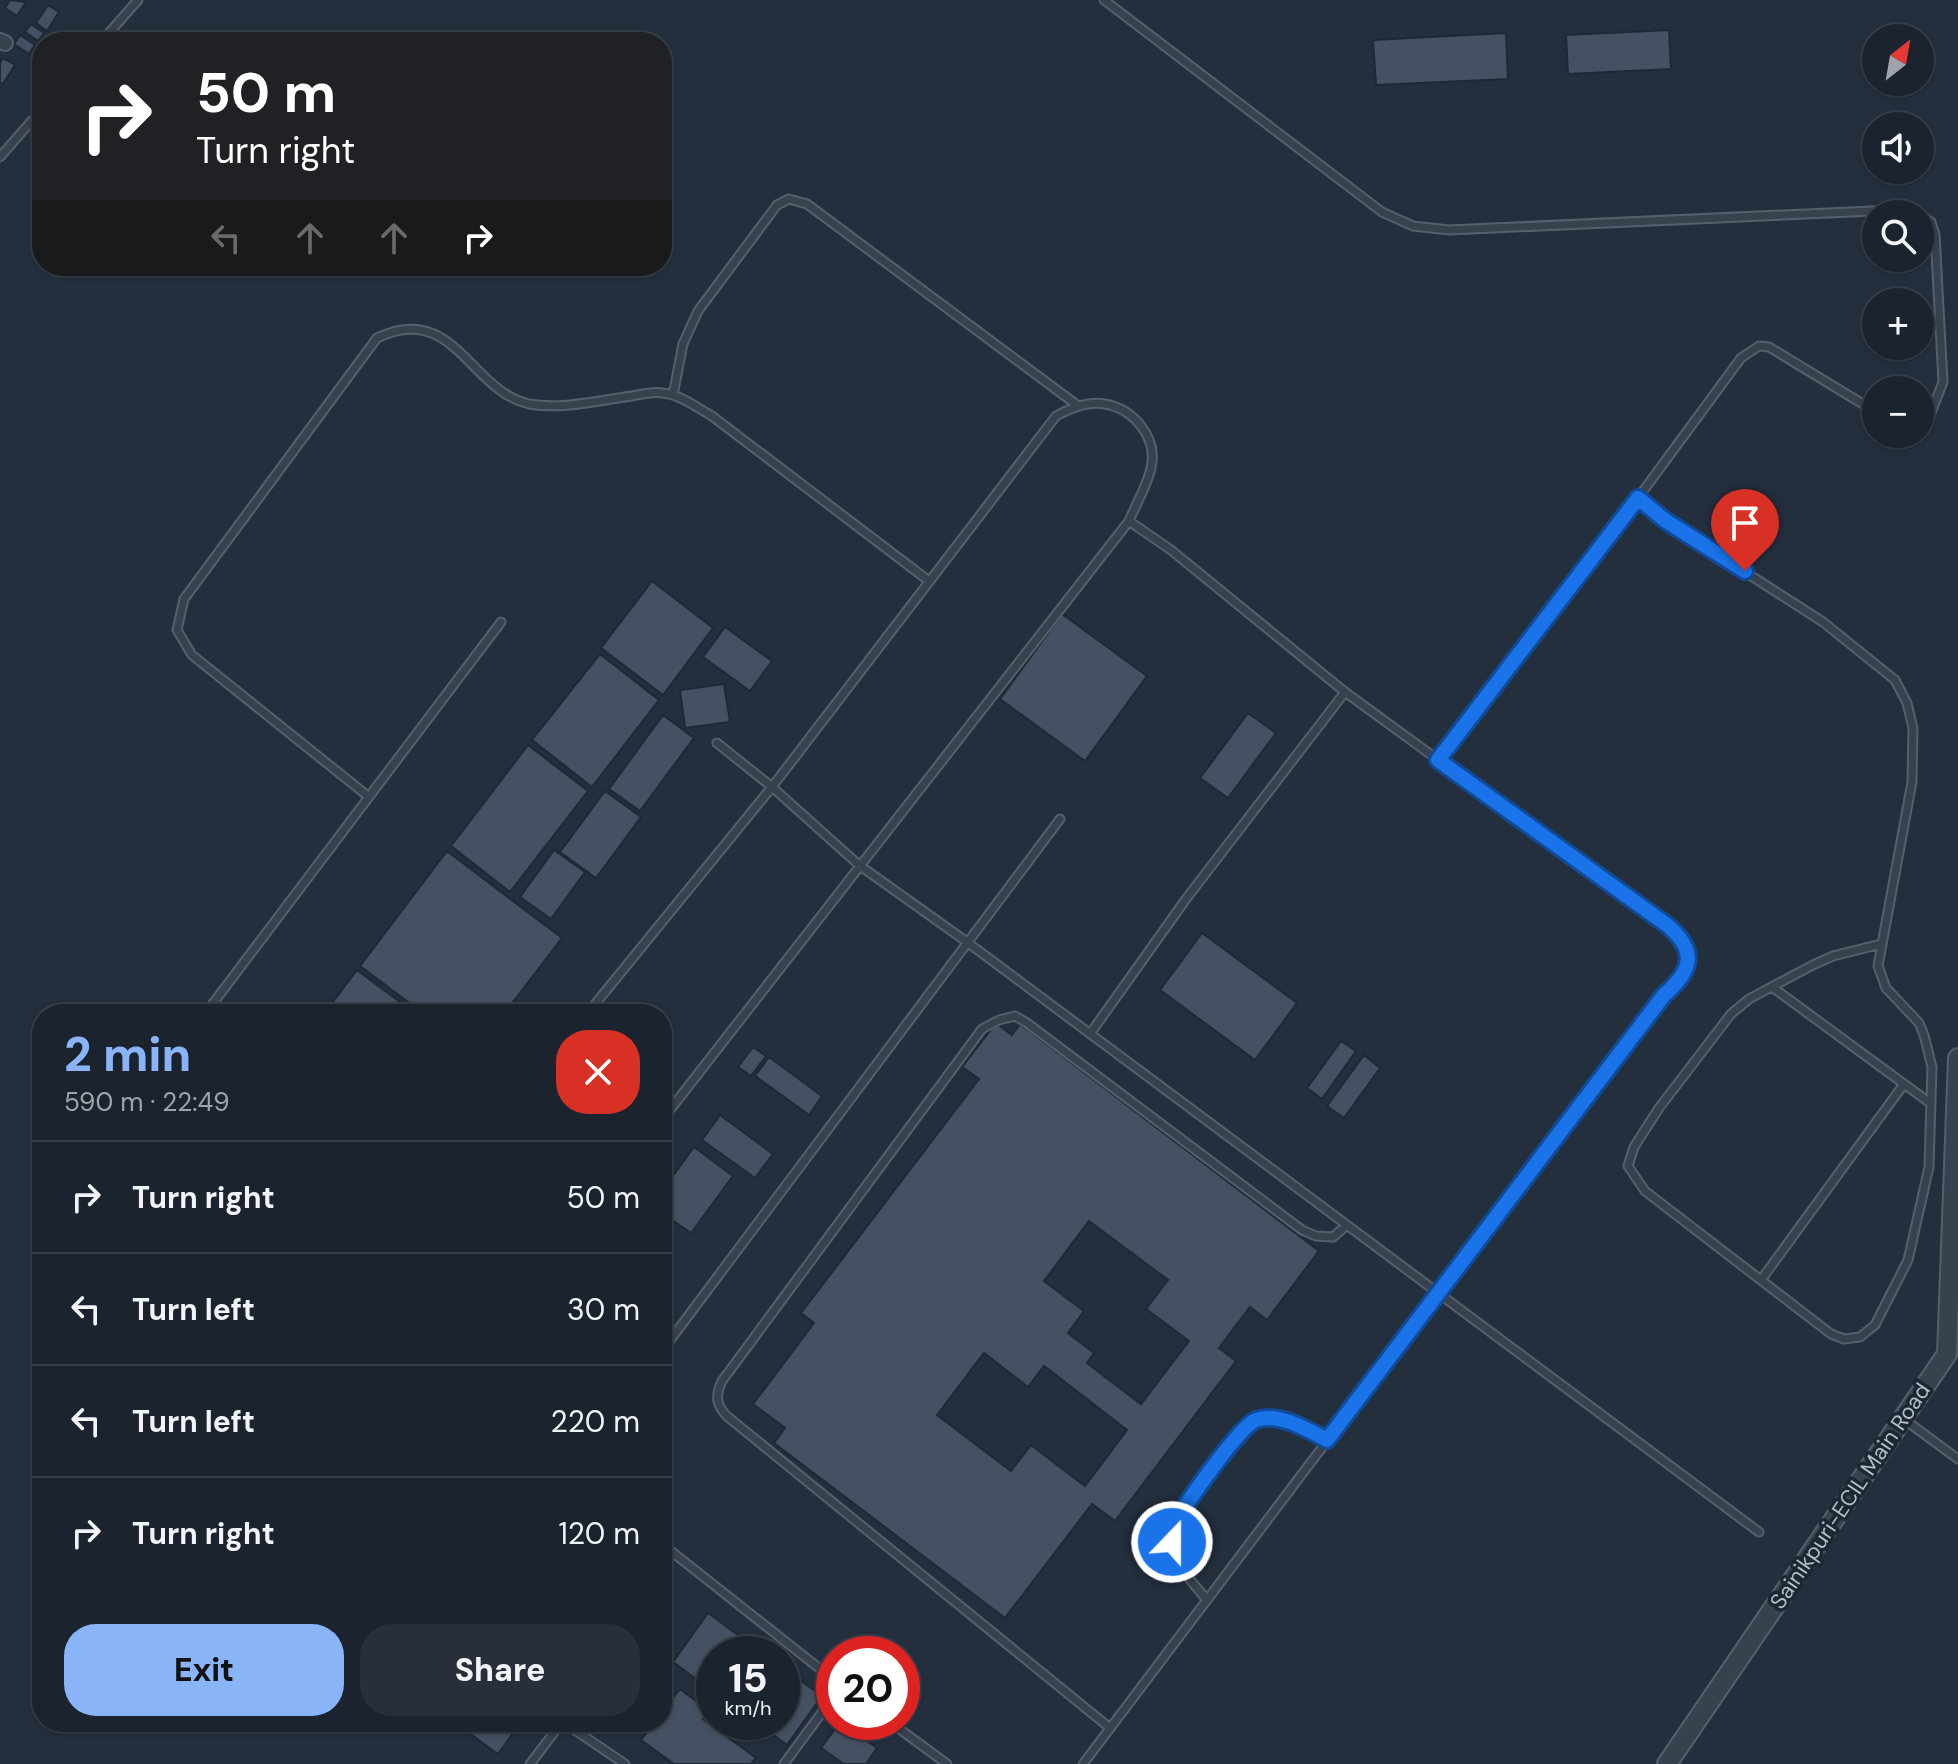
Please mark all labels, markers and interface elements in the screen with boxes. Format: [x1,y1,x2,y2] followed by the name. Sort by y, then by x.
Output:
[1862,24,1934,96] north arrow
[1862,24,1934,448] map controls
[196,56,336,129] text: 50 m
[64,64,168,168] icon: right
[1862,112,1934,184] button: sound
[196,127,355,174] text: Turn right
[1862,200,1934,272] button: search
[204,216,248,260] icon: left
[288,216,332,260] icon: ahead
[372,216,416,260] icon: ahead
[456,216,500,260] icon: right
[1862,288,1934,360] button: +
[1862,376,1934,448] button: −
[1711,489,1779,571] pin
[1723,501,1767,545] icon: arrive
[64,1023,191,1086] text: 2 min
[556,1030,640,1114] button: close
[64,1085,230,1119] text: 590 m · 22:49
[64,1175,108,1219] icon: right
[132,1178,275,1217] text: Turn right
[566,1178,640,1217] text: 50 m
[64,1287,108,1331] icon: left
[132,1290,255,1329] text: Turn left
[567,1290,640,1329] text: 30 m
[1763,1377,1937,1615] street label: Sainikpuri-ECIL Main Road
[64,1399,108,1443] icon: left
[132,1402,255,1441] text: Turn left
[551,1402,640,1441] text: 220 m
[1130,1500,1214,1584] position arrow
[64,1511,108,1555] icon: right
[132,1514,275,1553] text: Turn right
[558,1514,640,1553] text: 120 m
[64,1624,344,1716] button: Exit
[360,1624,640,1716] button: Share
[816,1636,920,1740] speed limit sign: 20
[728,1652,768,1704] text: 15
[724,1695,772,1721] text: km/h

